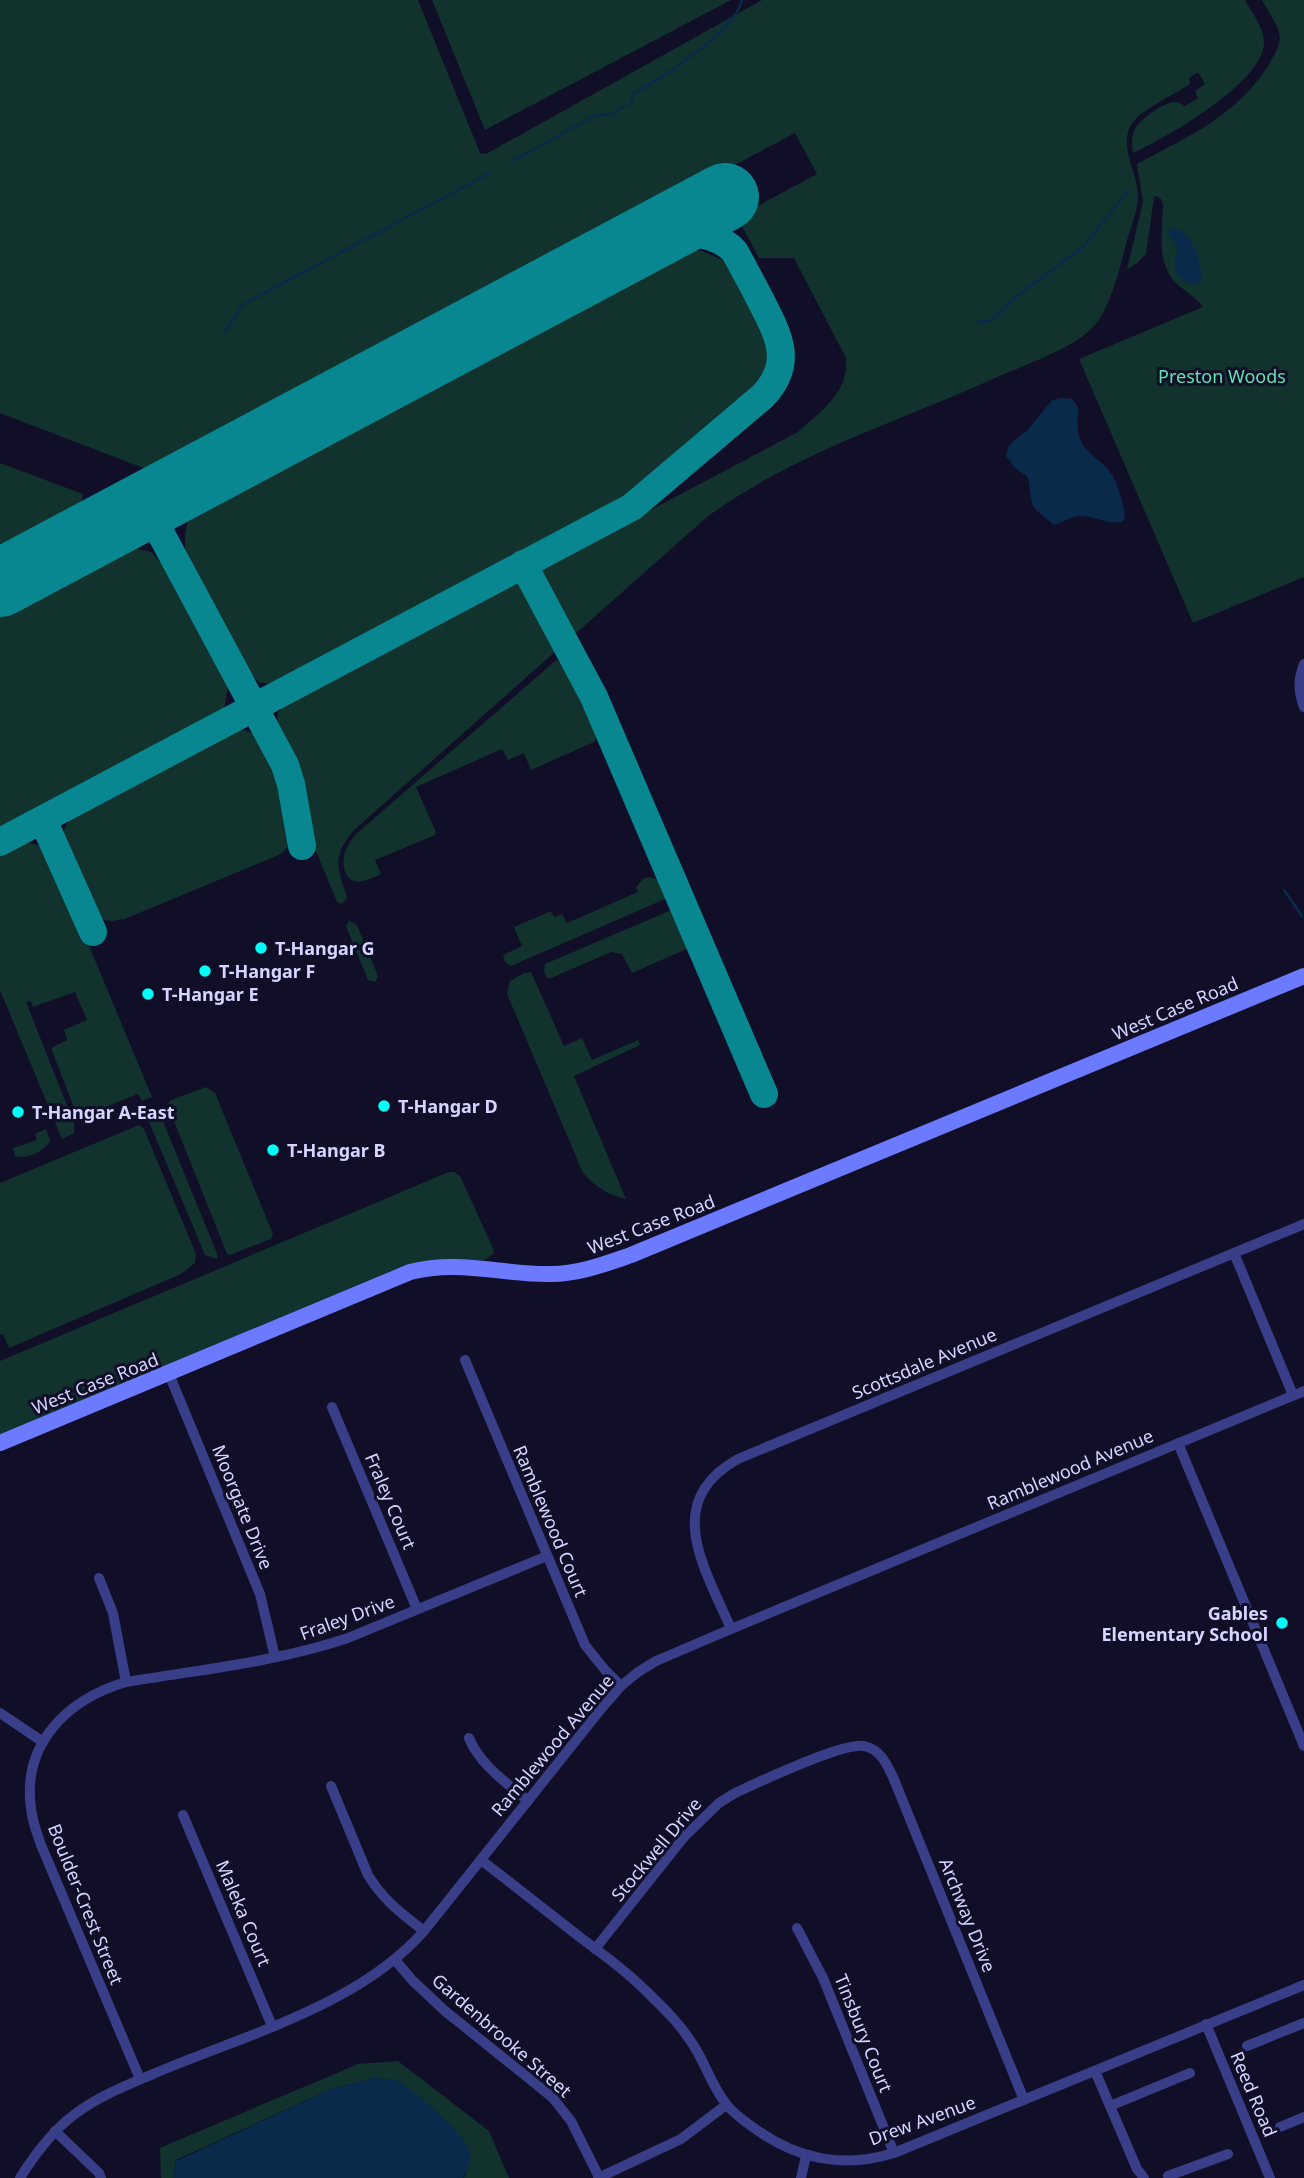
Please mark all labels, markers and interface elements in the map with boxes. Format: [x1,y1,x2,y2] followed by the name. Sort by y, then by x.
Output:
[1158,364,1286,388] park label: Preston Woods
[275,936,375,960] place label: T-Hangar G
[253,940,269,956] marker: T-Hangar G
[219,959,315,983] place label: T-Hangar F
[197,963,213,979] marker: T-Hangar F
[1108,971,1242,1045] street label: West Case Road
[162,982,259,1006] place label: T-Hangar E
[140,986,156,1002] marker: T-Hangar E
[398,1094,498,1118] place label: T-Hangar D
[376,1098,392,1114] marker: T-Hangar D
[32,1100,175,1124] place label: T-Hangar A-East
[10,1104,26,1120] marker: T-Hangar A-East
[287,1138,386,1162] place label: T-Hangar B
[265,1142,281,1158] marker: T-Hangar B
[584,1189,718,1259] street label: West Case Road
[848,1322,1000,1404] street label: Scottsdale Avenue
[28,1347,162,1419] street label: West Case Road
[983,1423,1157,1515] street label: Ramblewood Avenue
[207,1441,279,1573] street label: Moorgate Drive
[508,1441,594,1601] street label: Ramblewood Court
[360,1449,422,1553] street label: Fraley Court
[296,1589,398,1645] street label: Fraley Drive
[1101,1601,1268,1646] place label: Gables Elementary School
[1274,1615,1290,1631] marker: Gables Elementary School
[485,1669,619,1821] street label: Ramblewood Avenue
[606,1792,706,1906] street label: Stockwell Drive
[43,1820,129,1988] street label: Boulder-Crest Street
[934,1854,1002,1976] street label: Archway Drive
[211,1856,277,1970] street label: Maleka Court
[427,1968,577,2103] street label: Gardenbrooke Street
[829,1970,899,2096] street label: Tinsbury Court
[1225,2048,1283,2140] street label: Reed Road
[865,2090,979,2150] street label: Drew Avenue

